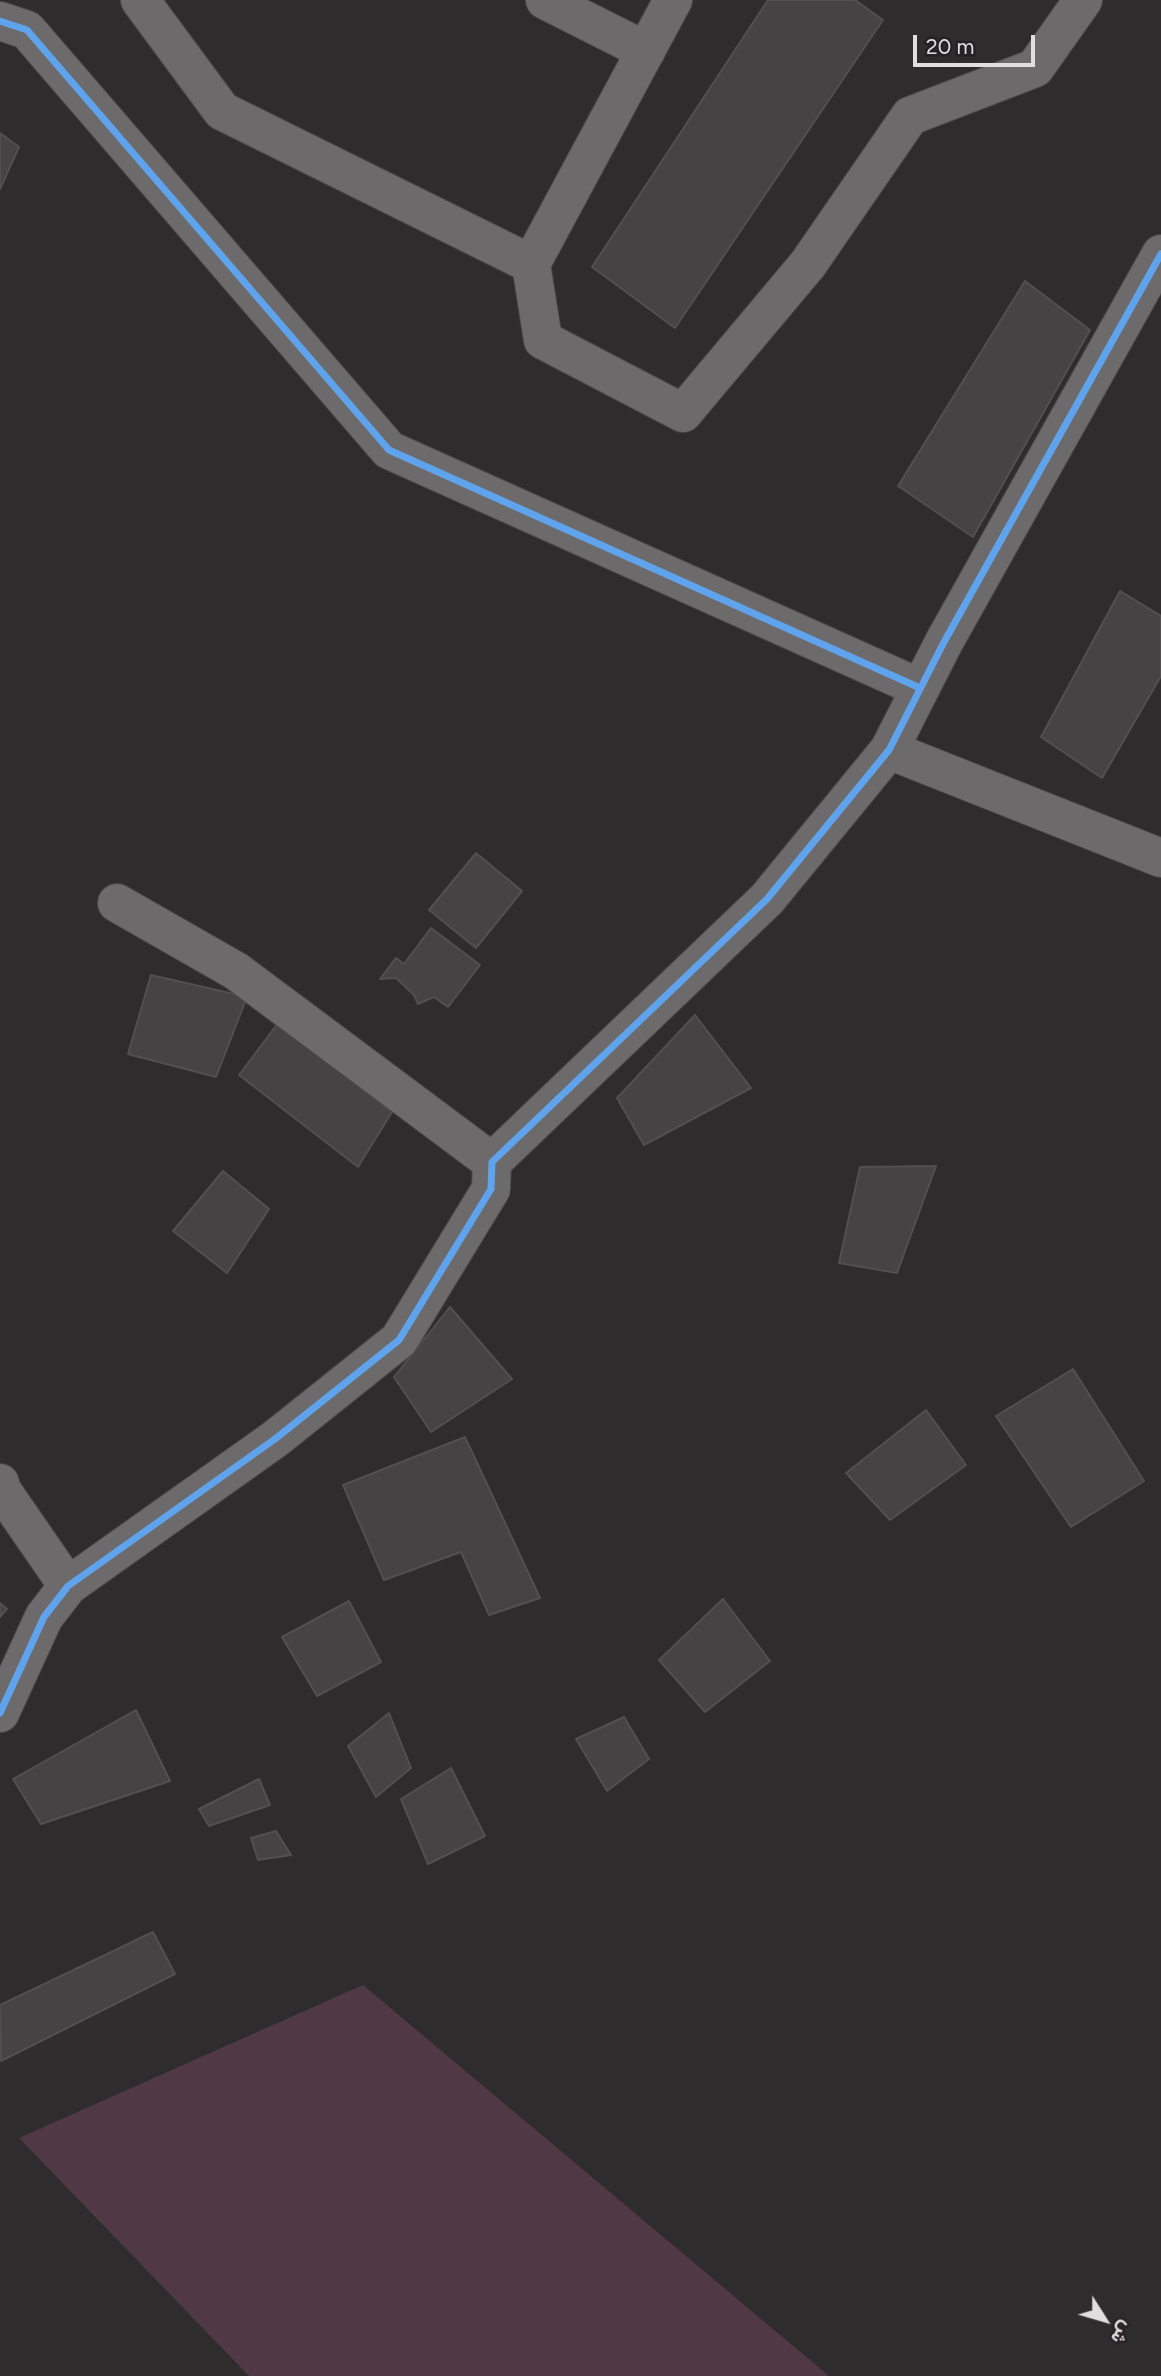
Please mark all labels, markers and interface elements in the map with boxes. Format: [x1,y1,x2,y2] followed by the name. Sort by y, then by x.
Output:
[916,21,1038,65] scale bar
[926,34,974,59] text: 20 m
[1070,2285,1140,2355] north arrow
[1106,2317,1138,2349] text: ش

